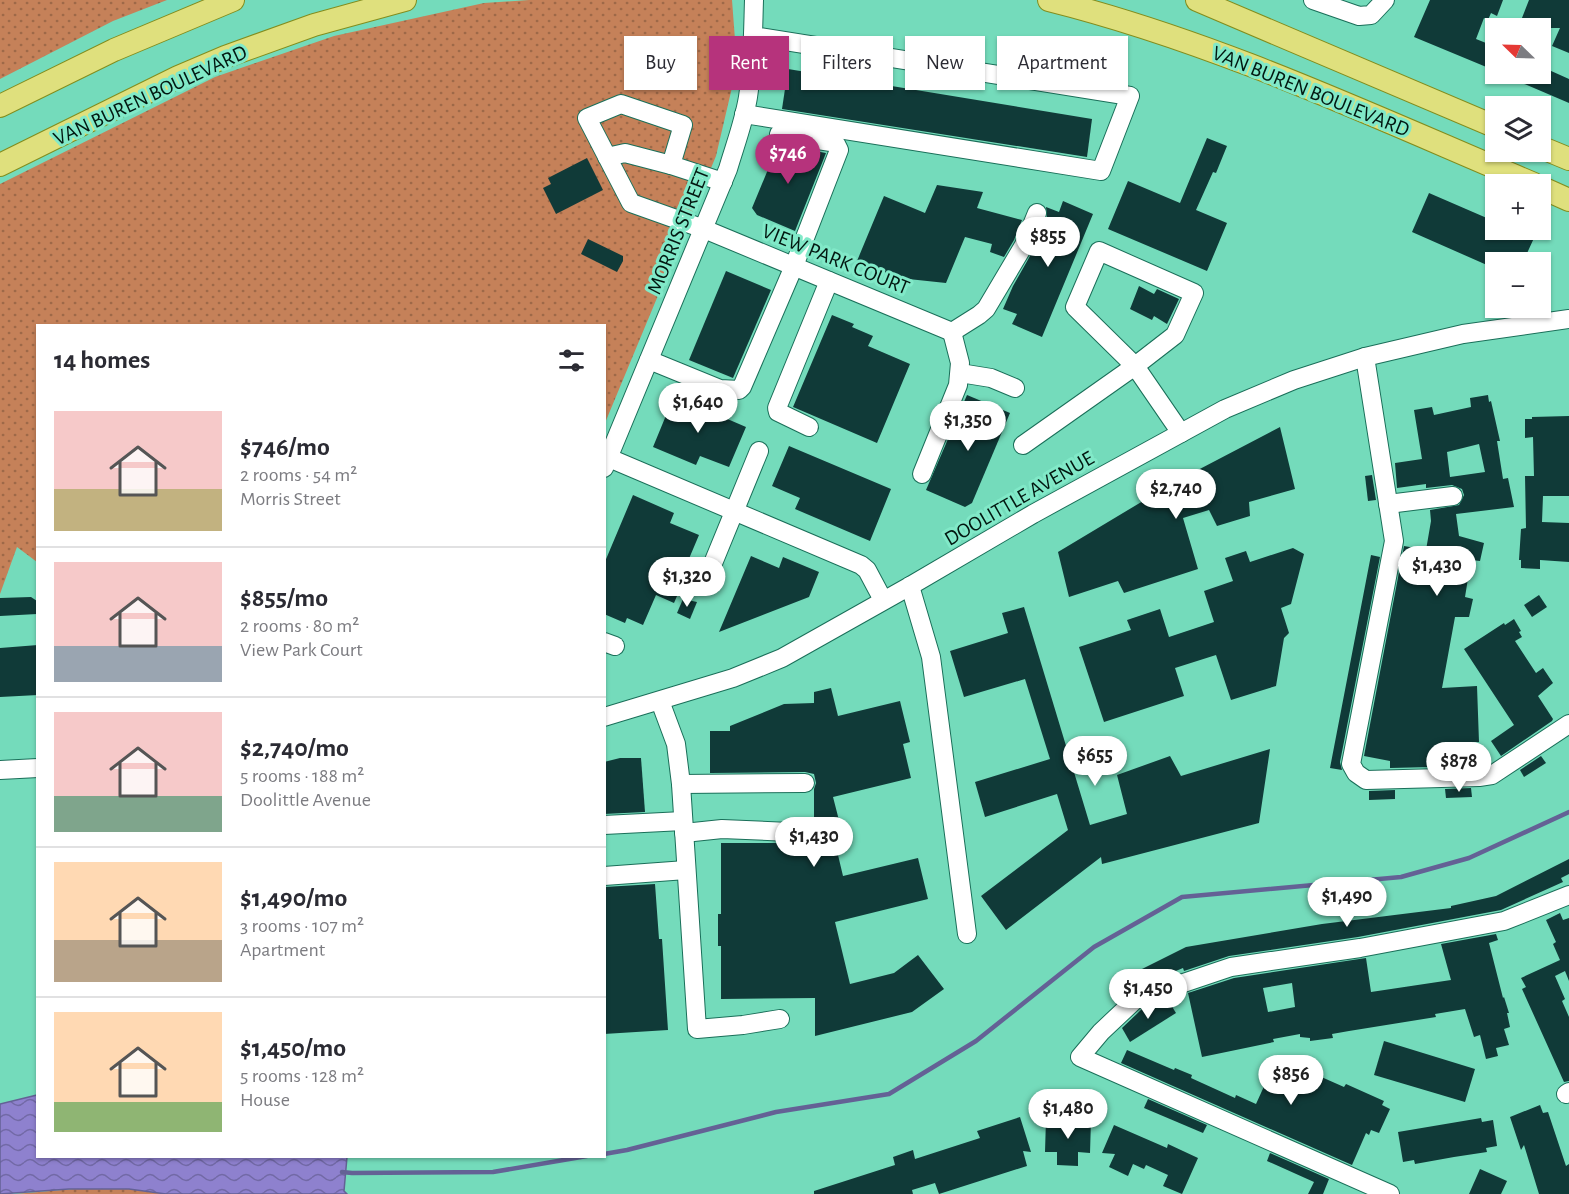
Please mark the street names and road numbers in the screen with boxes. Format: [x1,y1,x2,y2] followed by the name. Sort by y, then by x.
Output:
[50,41,250,149] street label: VAN BUREN BOULEVARD
[1209,42,1412,141] street label: VAN BUREN BOULEVARD
[644,165,713,297] street label: MORRIS STREET
[759,220,913,299] street label: VIEW PARK COURT
[941,447,1097,550] street label: DOOLITTLE AVENUE

